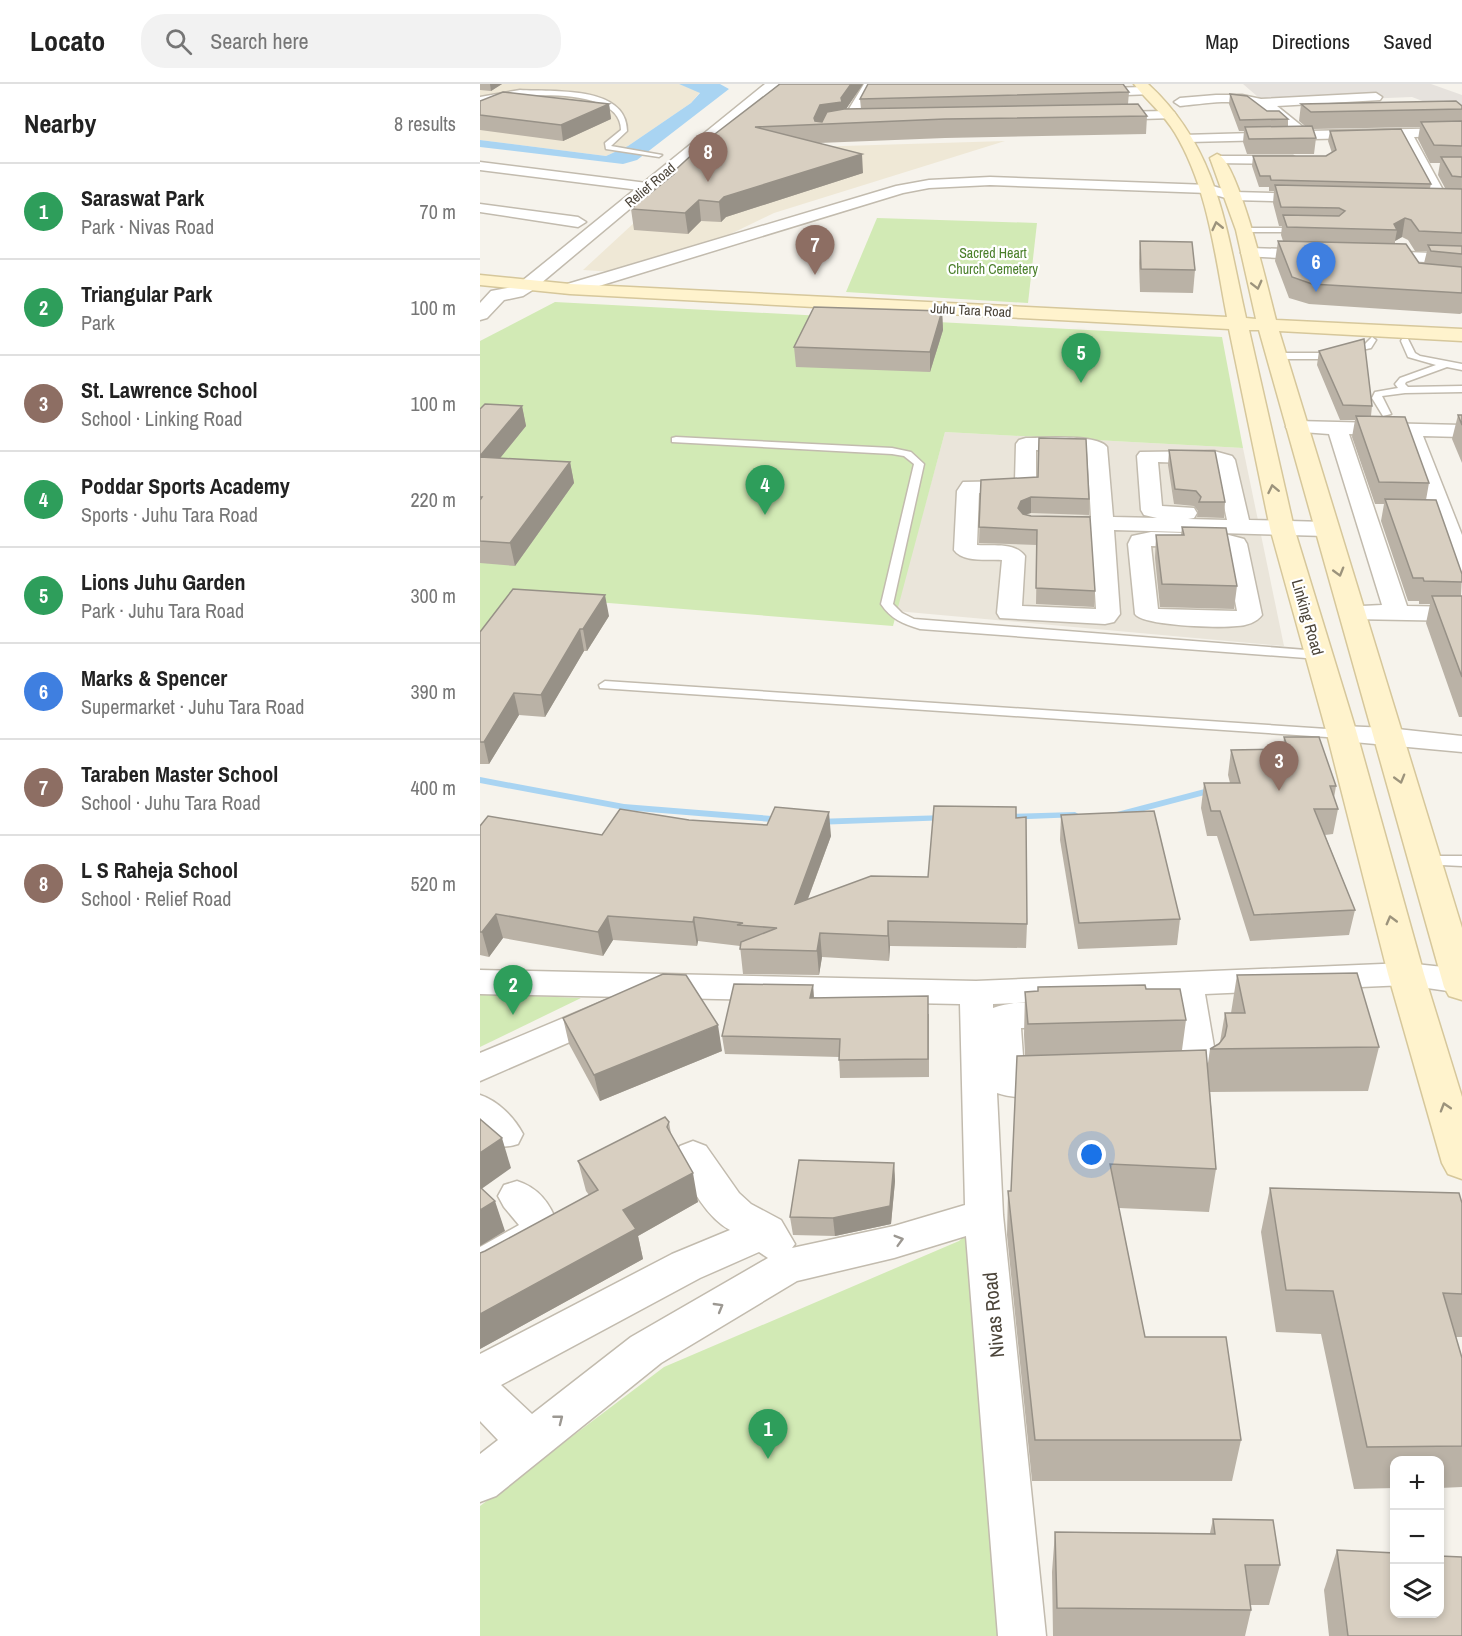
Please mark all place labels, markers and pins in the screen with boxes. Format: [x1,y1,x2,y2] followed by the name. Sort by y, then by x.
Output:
[688,132,728,182] pin: 8
[796,226,834,275] pin: 7
[1296,242,1336,292] pin: 6
[1062,334,1100,383] pin: 5
[746,466,784,515] pin: 4
[1260,742,1298,791] pin: 3
[494,966,532,1015] pin: 2
[748,1410,788,1459] pin: 1

